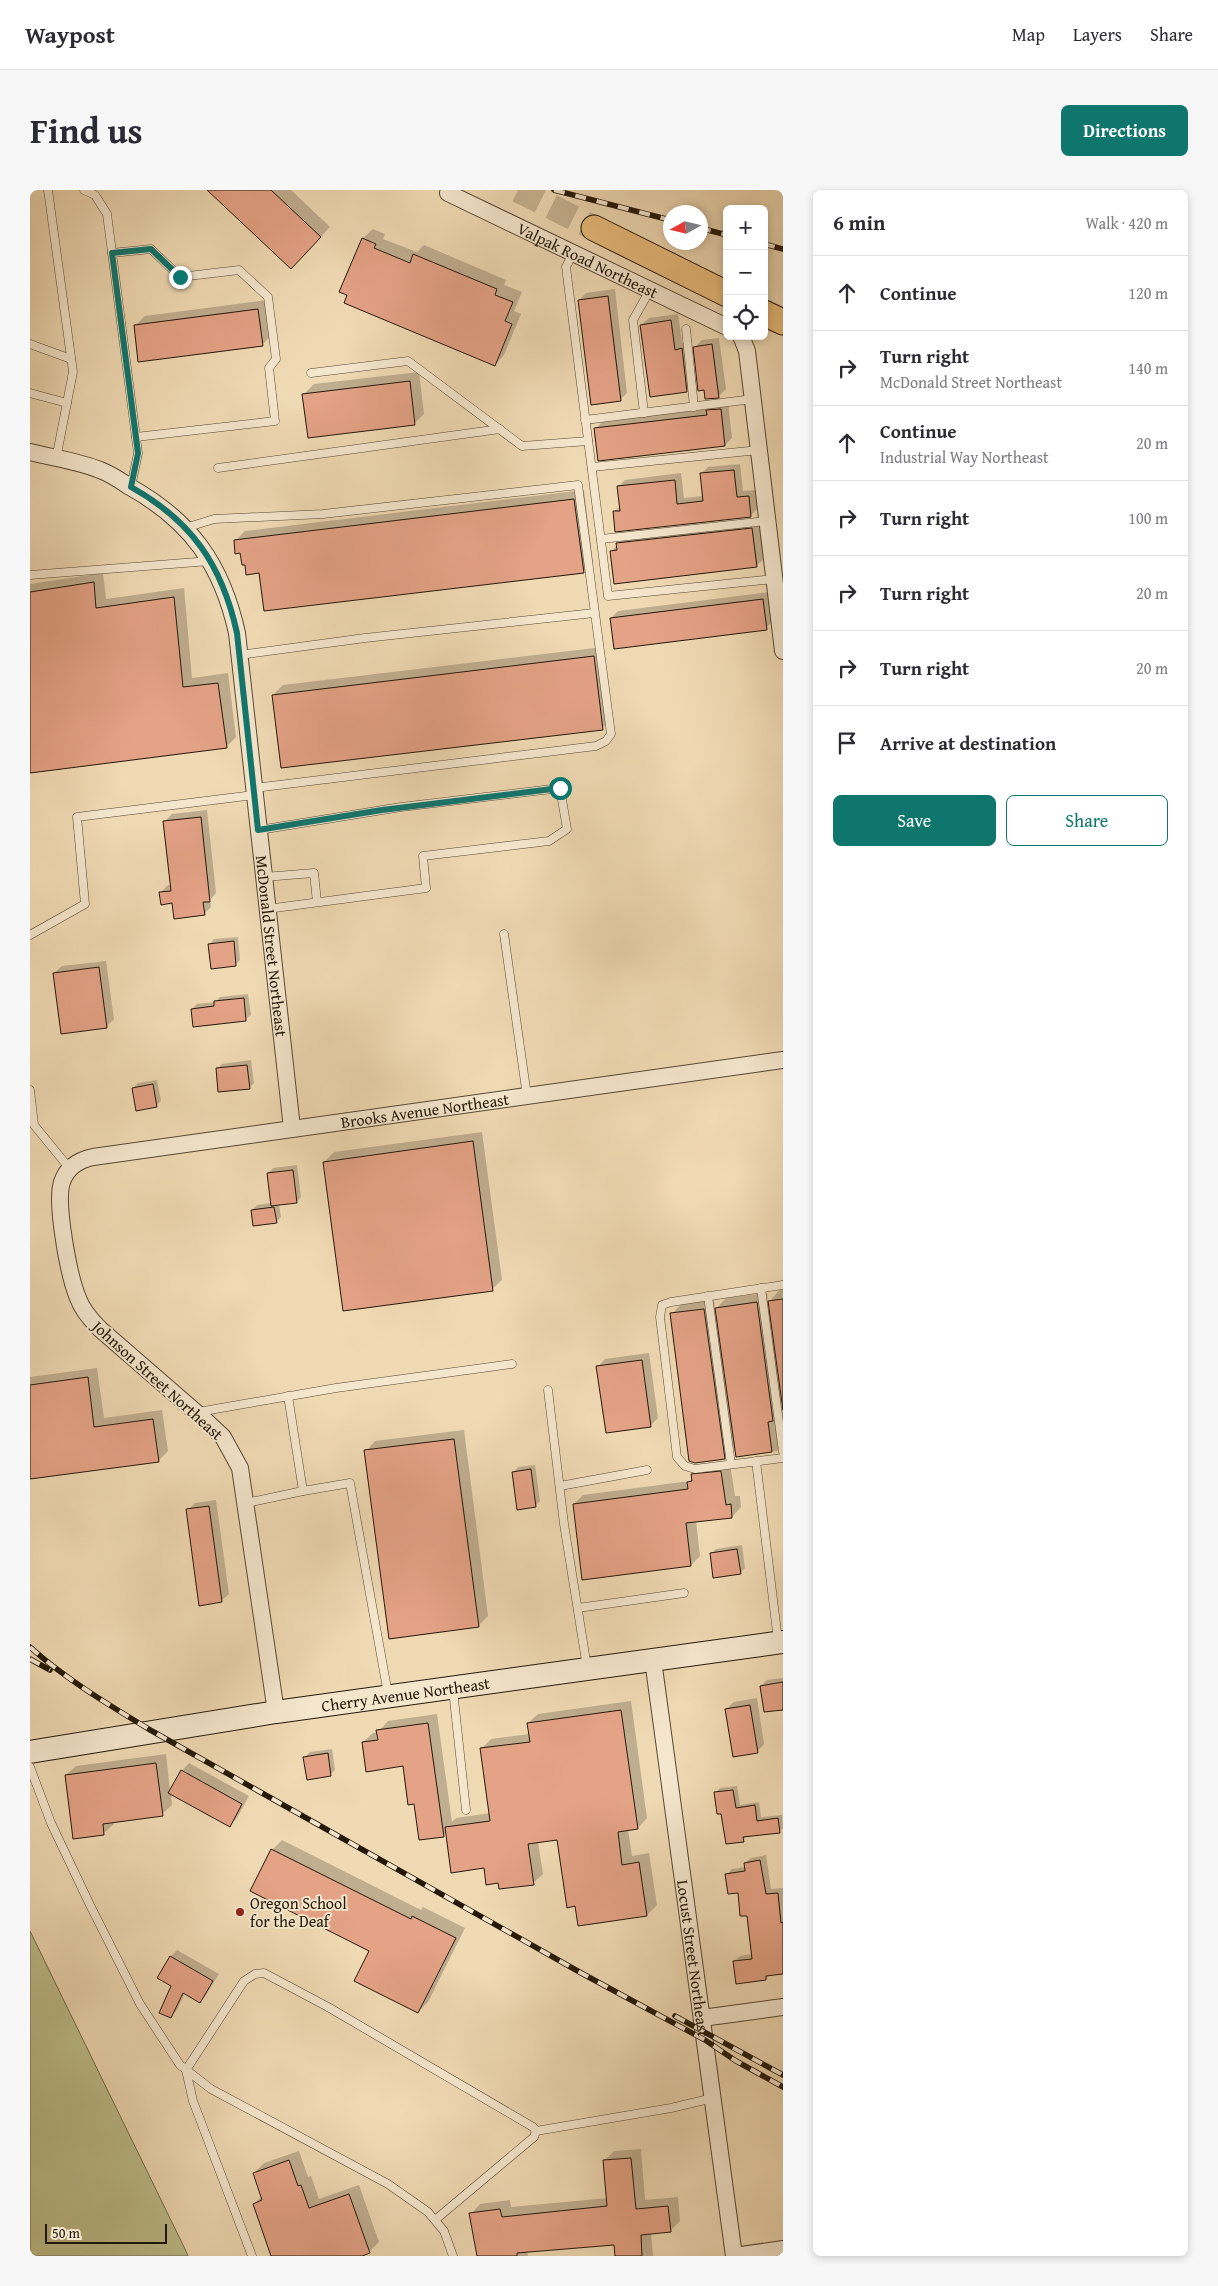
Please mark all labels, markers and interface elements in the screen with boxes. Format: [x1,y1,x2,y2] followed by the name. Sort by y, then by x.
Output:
[25,17,115,52] text: Waypost
[1012,21,1045,48] text: Map
[1073,21,1122,48] text: Layers
[1150,21,1193,48] text: Share
[30,105,143,156] text: Find us
[1061,105,1188,156] button: Directions
[663,205,708,250] north arrow
[723,205,768,340] map controls
[723,205,768,250] button: +
[833,207,885,238] text: 6 min
[1085,211,1168,235] text: Walk · 420 m
[513,216,662,304] street label: Valpak Road Northeast
[723,250,768,295] button: −
[169,266,192,289] route end
[833,279,861,307] icon: ahead
[880,279,957,307] text: Continue
[1128,281,1168,305] text: 120 m
[723,295,768,340] button: locate
[880,342,969,370] text: Turn right
[833,354,861,382] icon: right
[1128,356,1168,380] text: 140 m
[880,370,1062,394] text: McDonald Street Northeast
[880,417,957,445] text: Continue
[833,429,861,457] icon: ahead
[1136,431,1168,455] text: 20 m
[880,445,1049,469] text: Industrial Way Northeast
[833,504,861,532] icon: right
[880,504,969,532] text: Turn right
[1128,506,1168,530] text: 100 m
[833,579,861,607] icon: right
[880,579,969,607] text: Turn right
[1136,581,1168,605] text: 20 m
[833,654,861,682] icon: right
[880,654,969,682] text: Turn right
[1136,656,1168,680] text: 20 m
[833,729,861,757] icon: arrive
[880,729,1056,757] text: Arrive at destination
[549,777,572,800] route start
[833,795,996,846] button: Save
[1006,795,1168,846] button: Share
[250,854,294,1038] street label: McDonald Street Northeast
[339,1087,511,1134] street label: Brooks Avenue Northeast
[86,1313,229,1446] street label: Johnson Street Northeast
[320,1671,492,1718] street label: Cherry Avenue Northeast
[671,1878,716,2039] street label: Locust Street Northeast
[250,1891,347,1933] place label: Oregon School for the Deaf
[234,1906,246,1918] marker: Oregon School for the Deaf
[45,2221,168,2244] scale bar
[52,2223,80,2243] text: 50 m

